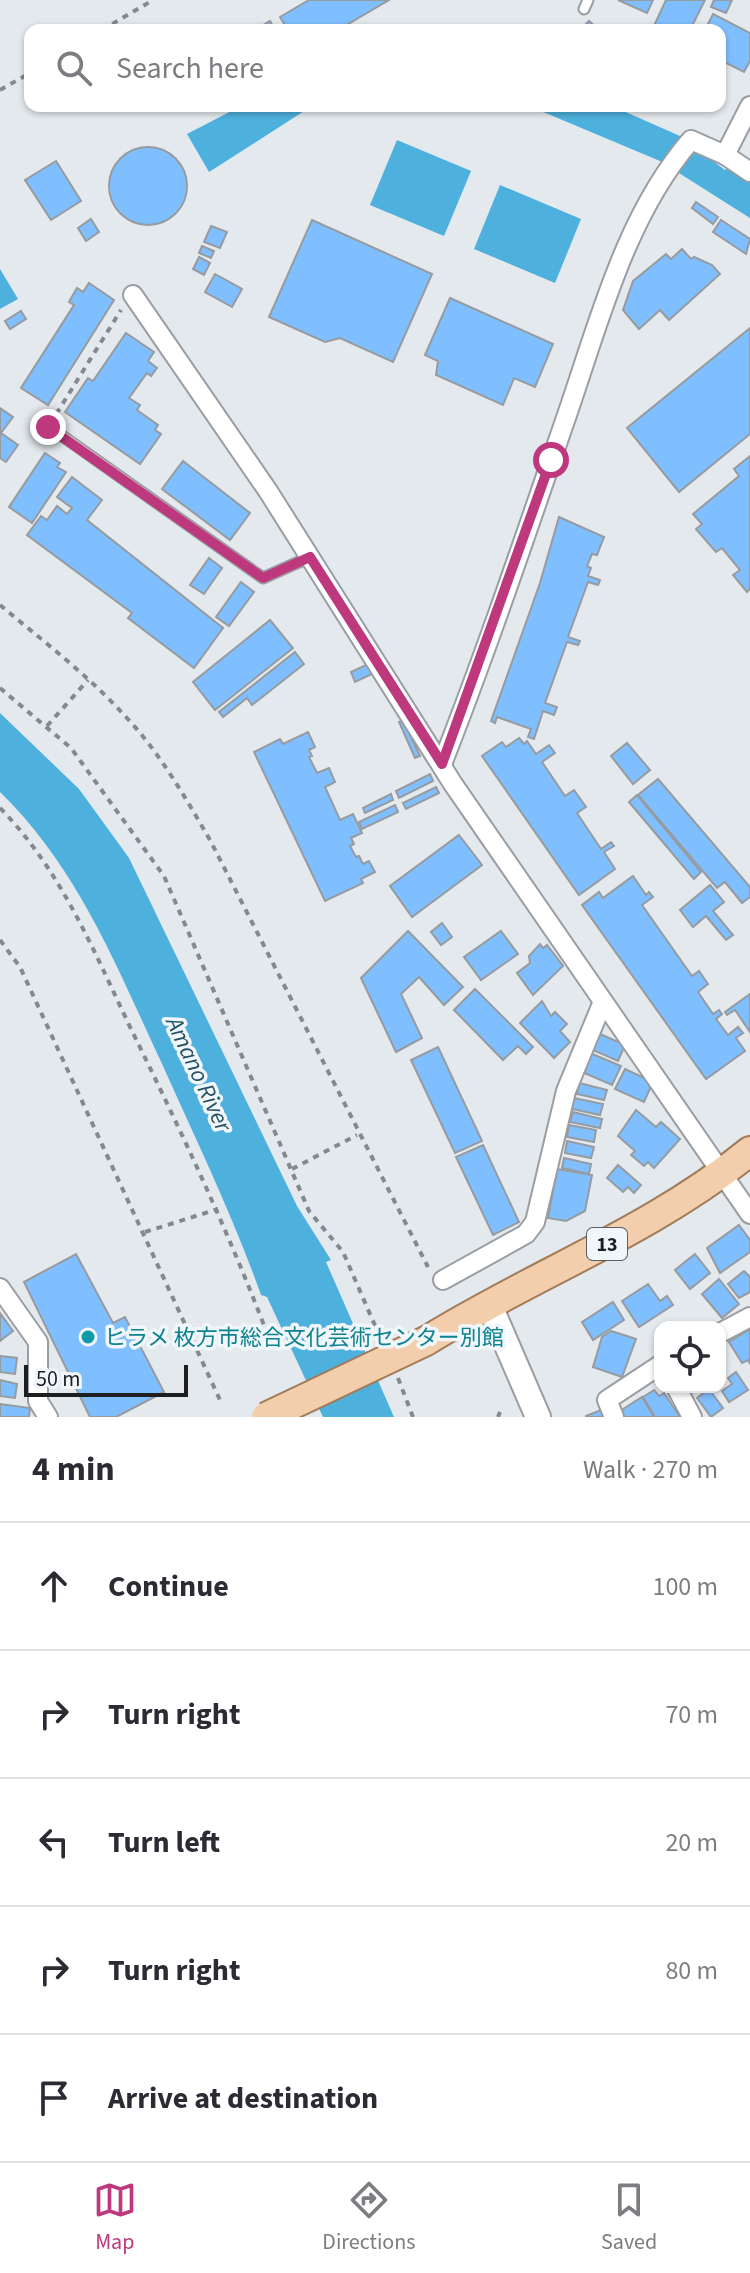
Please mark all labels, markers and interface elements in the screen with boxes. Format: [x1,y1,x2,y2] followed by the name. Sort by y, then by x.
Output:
[24,24,726,112] search box
[52,46,96,90] icon: search
[116,47,264,90] text: Search here
[30,409,66,445] route end
[533,442,569,478] route start
[156,1009,241,1139] water label: Amano River
[587,1228,627,1260] road number: 13
[654,1321,726,1393] map controls
[654,1321,726,1393] button: locate
[104,1322,504,1354] place label: ヒラメ 枚方市総合文化芸術センター別館
[79,1328,97,1346] marker: ヒラメ 枚方市総合文化芸術センター別館
[24,1361,188,1397] scale bar
[36,1363,81,1395] text: 50 m
[32,1445,115,1494] text: 4 min
[583,1451,718,1488] text: Walk · 270 m
[32,1564,76,1608] icon: ahead
[108,1565,229,1608] text: Continue
[652,1568,718,1605] text: 100 m
[32,1692,76,1736] icon: right
[108,1693,240,1736] text: Turn right
[665,1696,718,1733] text: 70 m
[32,1820,76,1864] icon: left
[108,1821,220,1864] text: Turn left
[665,1824,718,1861] text: 20 m
[32,1948,76,1992] icon: right
[108,1949,240,1992] text: Turn right
[665,1952,718,1989] text: 80 m
[32,2076,76,2120] icon: arrive
[108,2077,378,2120] text: Arrive at destination
[93,2178,137,2258] tab: Map
[322,2178,415,2258] tab: Directions
[601,2178,657,2258] tab: Saved

